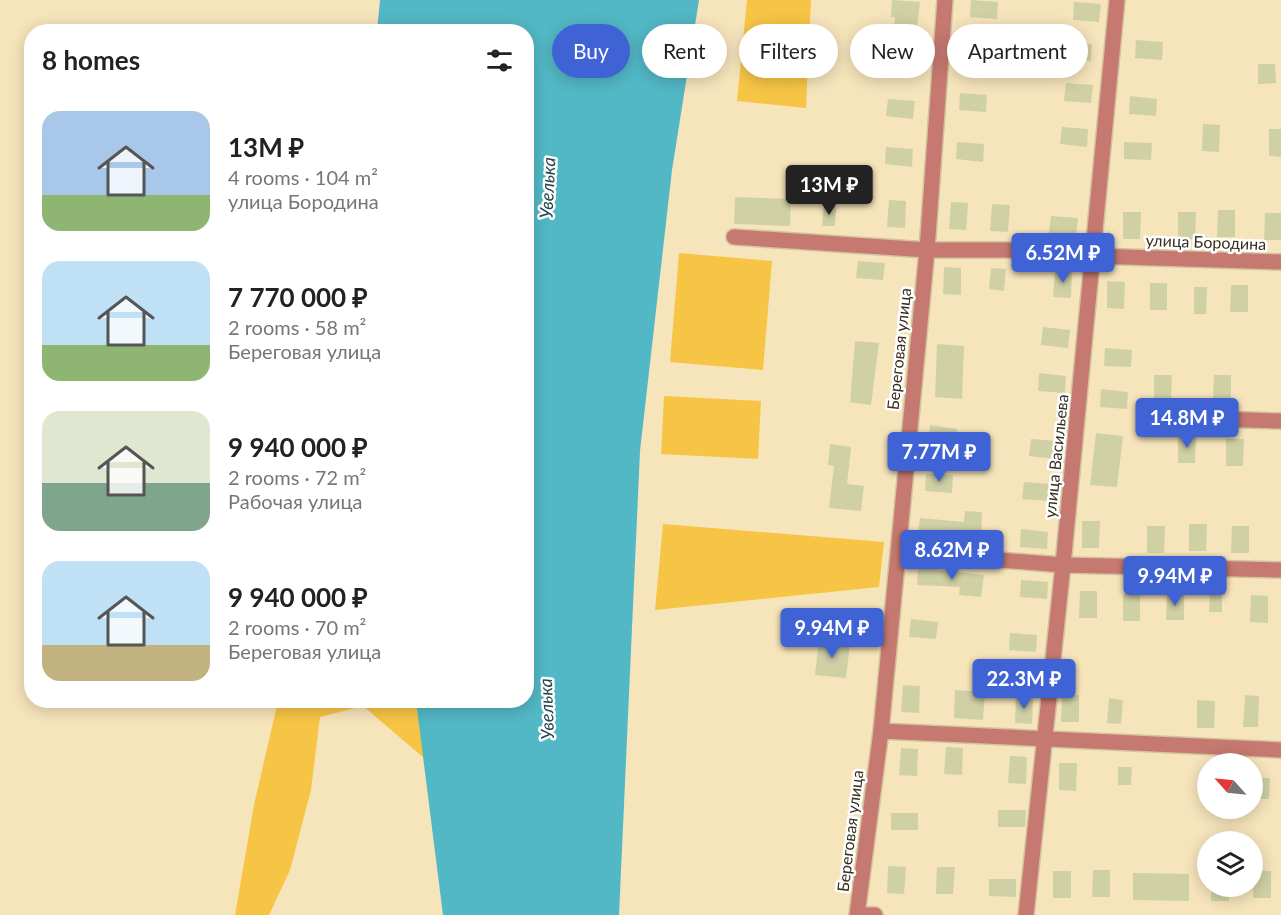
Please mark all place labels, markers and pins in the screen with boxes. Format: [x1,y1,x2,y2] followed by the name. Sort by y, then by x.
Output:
[787,165,871,216] pin: 13M ₽
[1008,233,1118,284] pin: 6.52M ₽
[1132,398,1242,449] pin: 14.8M ₽
[884,432,994,483] pin: 7.77M ₽
[897,530,1007,581] pin: 8.62M ₽
[1120,556,1230,607] pin: 9.94M ₽
[777,608,887,659] pin: 9.94M ₽
[969,659,1079,710] pin: 22.3M ₽

